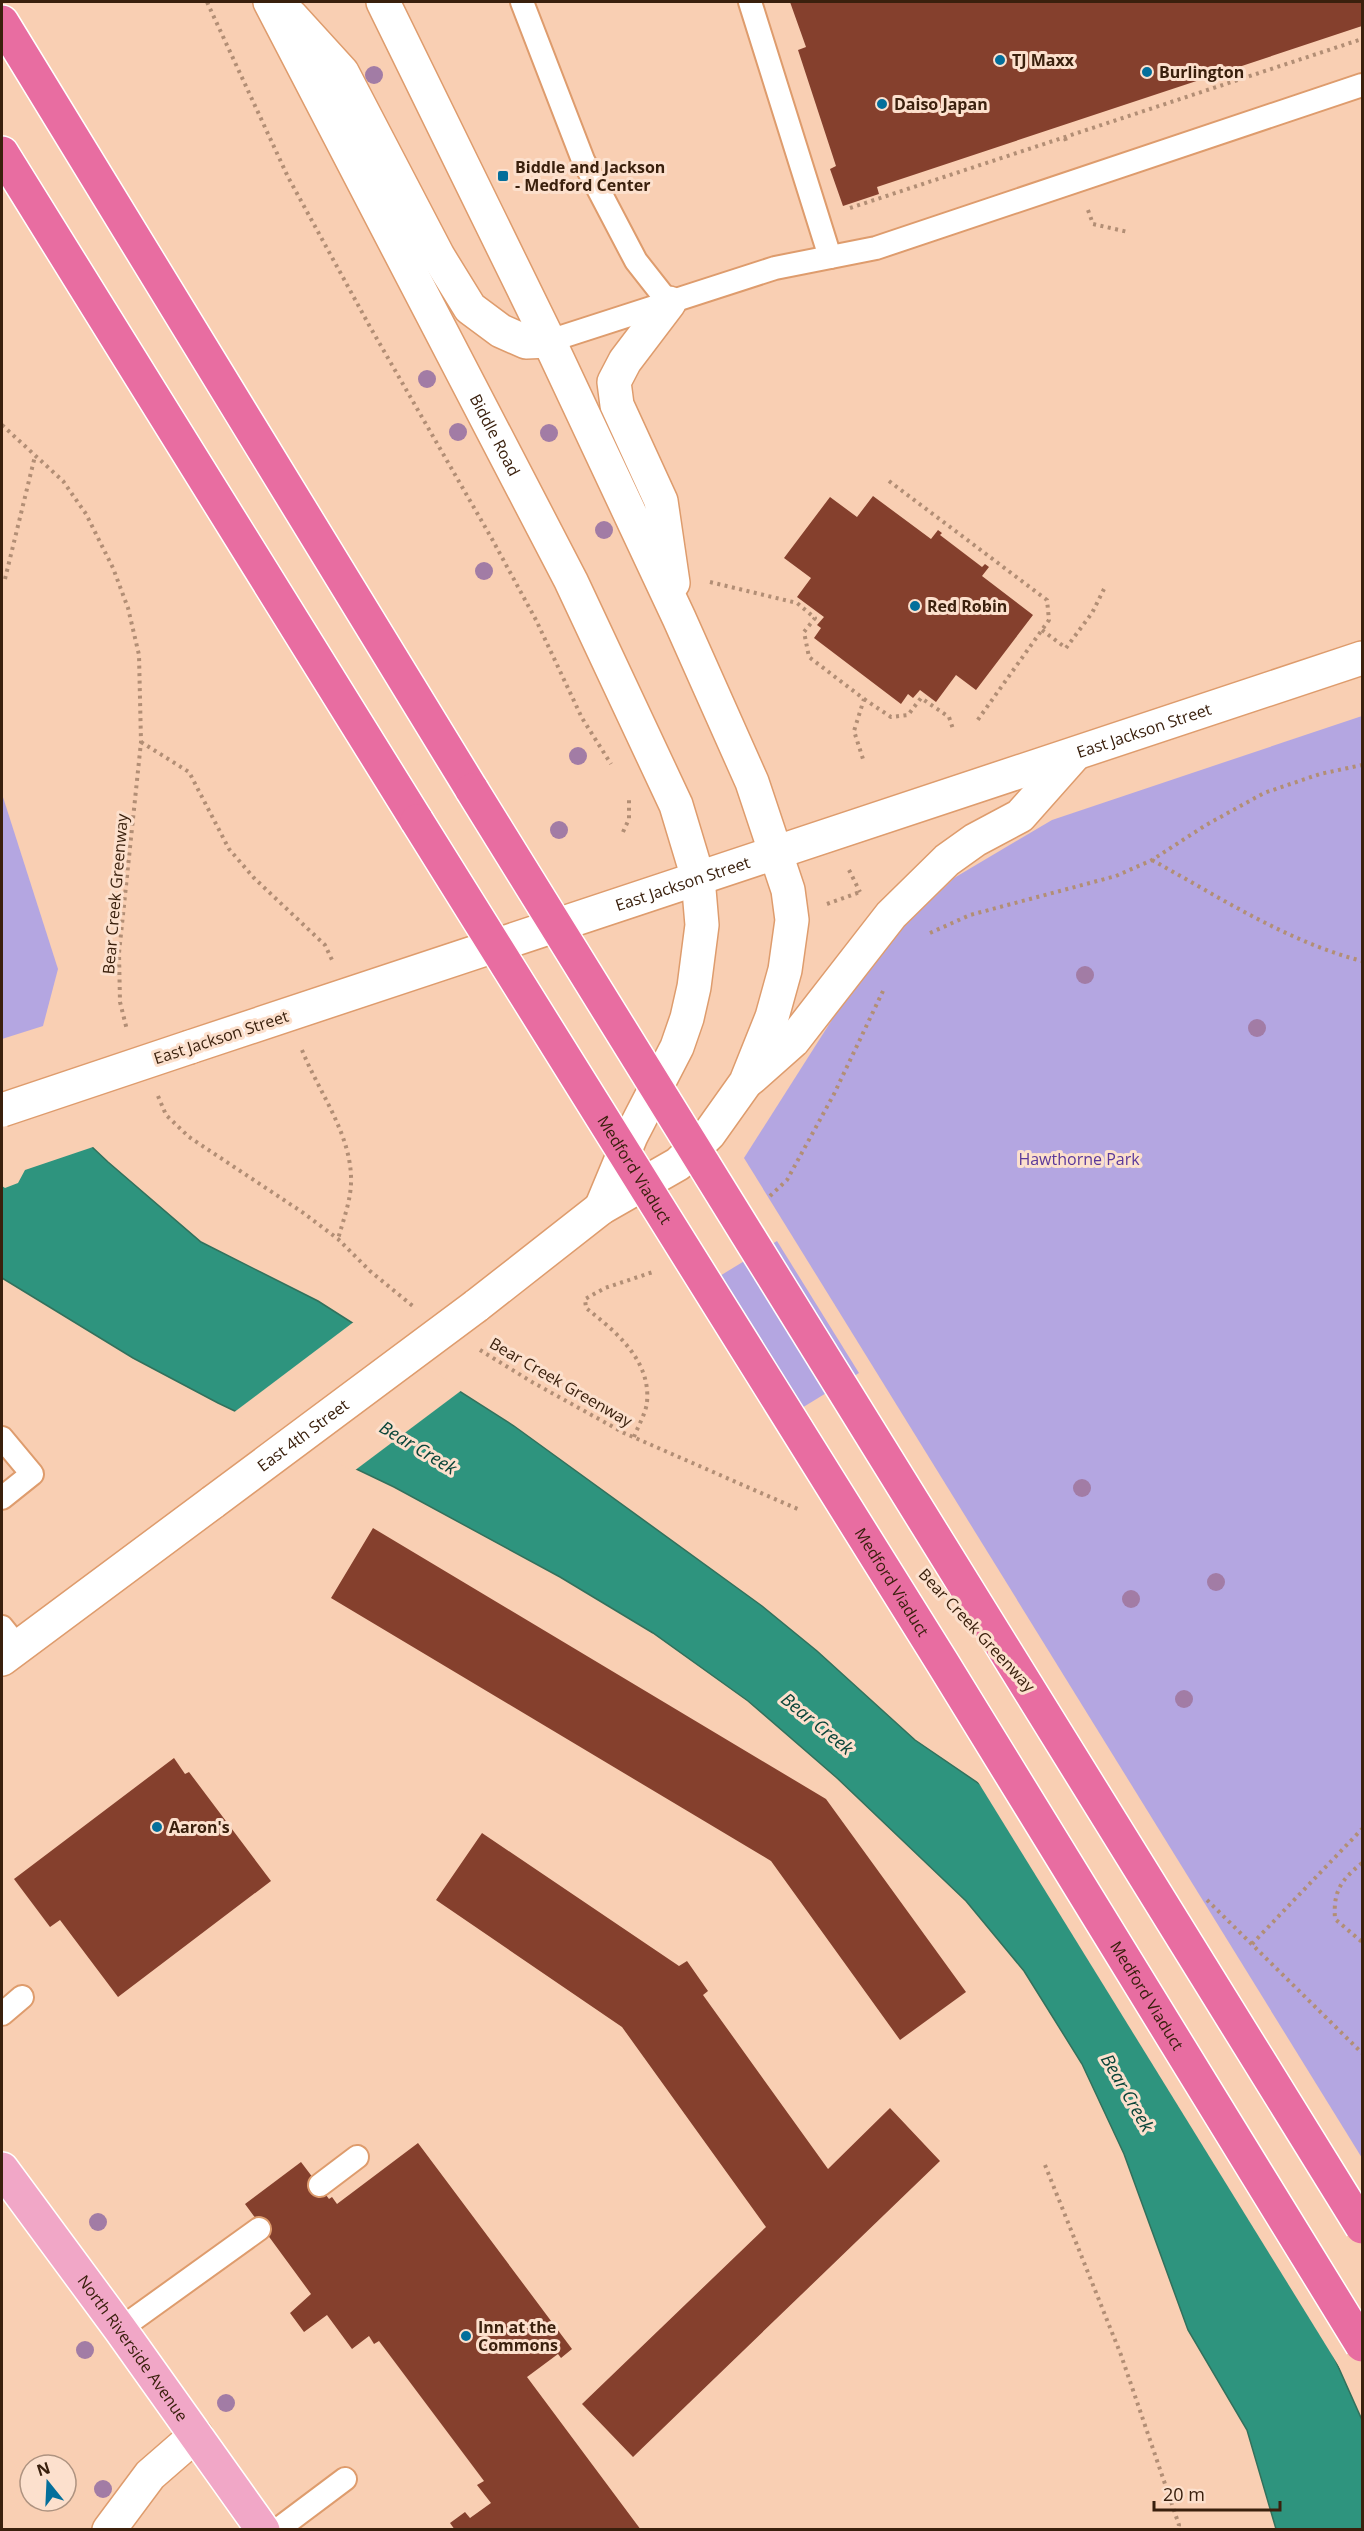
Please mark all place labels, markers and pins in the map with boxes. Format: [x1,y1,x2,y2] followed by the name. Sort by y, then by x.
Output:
[1012,49,1075,71] place label: TJ Maxx
[993,53,1007,67] marker: TJ Maxx
[1159,61,1244,83] place label: Burlington
[1140,65,1154,79] marker: Burlington
[894,93,988,115] place label: Daiso Japan
[875,97,889,111] marker: Daiso Japan
[515,156,665,196] place label: Biddle and Jackson - Medford Center
[496,169,510,183] marker: Biddle and Jackson - Medford Center
[927,595,1007,617] place label: Red Robin
[908,599,922,613] marker: Red Robin
[169,1816,230,1838] place label: Aaron's
[150,1820,164,1834] marker: Aaron's
[478,2316,558,2356] place label: Inn at the Commons
[459,2329,473,2343] marker: Inn at the Commons

